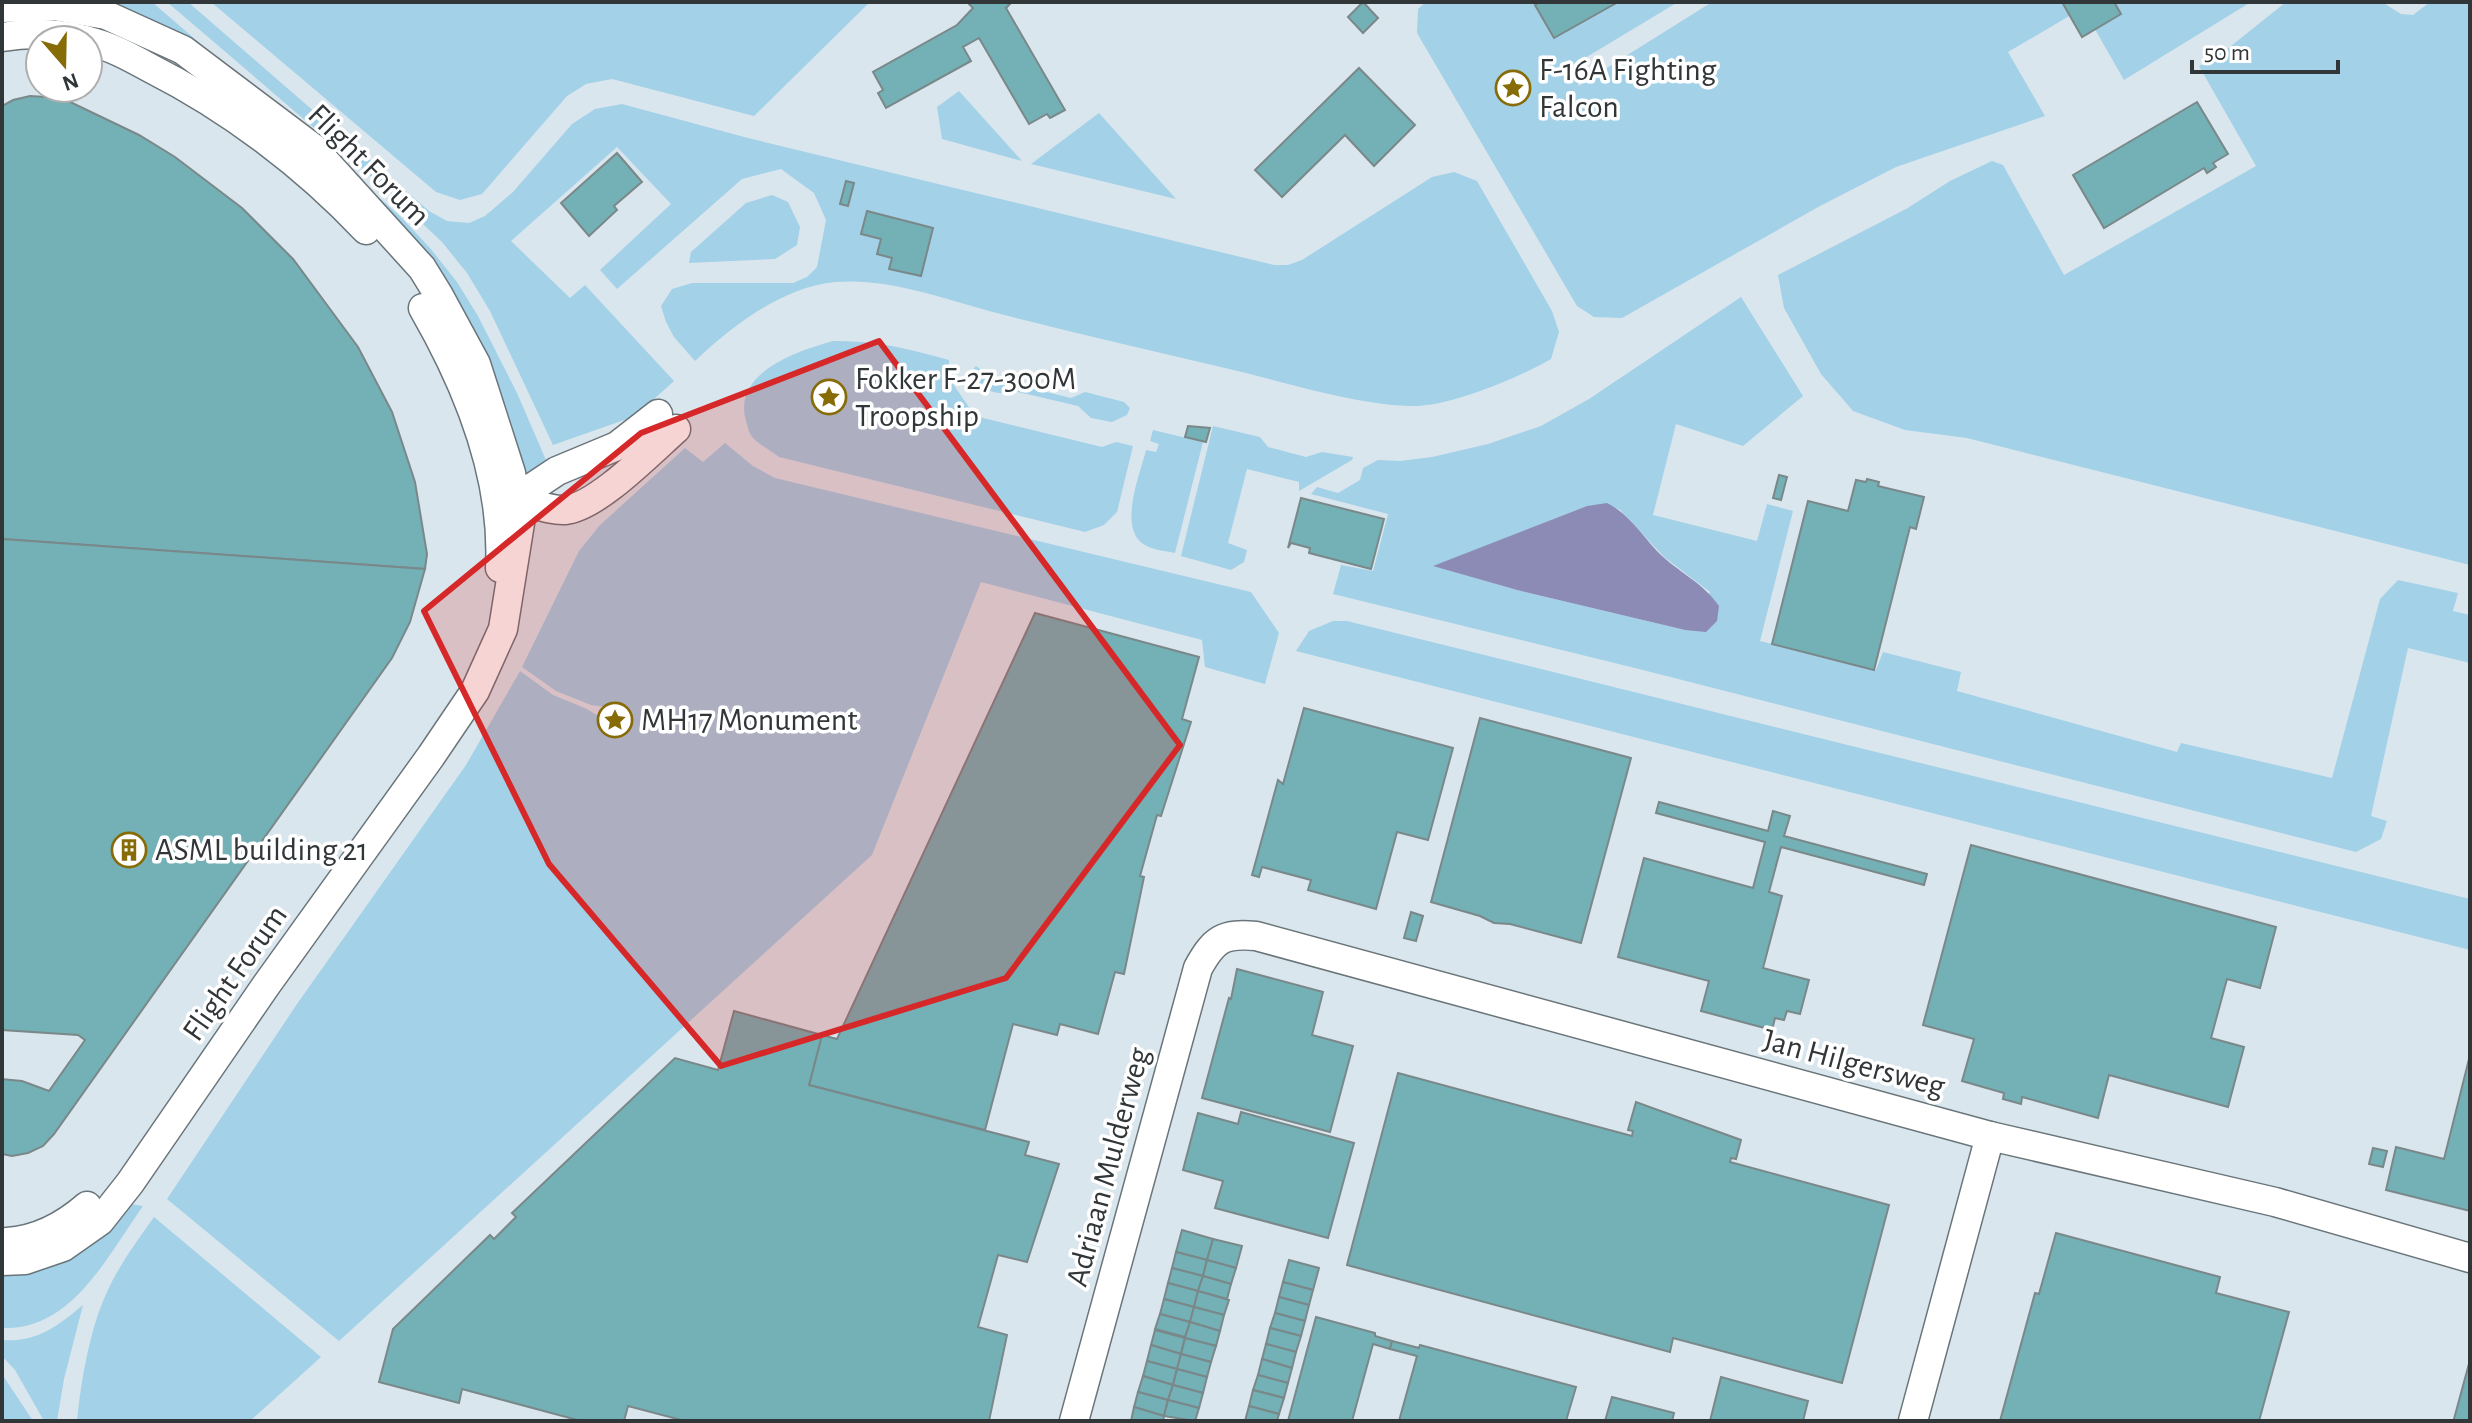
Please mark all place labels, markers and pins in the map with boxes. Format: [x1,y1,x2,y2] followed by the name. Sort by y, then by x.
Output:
[1539,54,1717,123] place label: F-16A Fighting Falcon
[1494,69,1532,107] place icon: F-16A Fighting Falcon
[855,363,1076,432] place label: Fokker F-27-300M Troopship
[810,378,848,416] place icon: Fokker F-27-300M Troopship
[596,701,634,739] place icon: MH17 Monument
[641,704,857,736] place label: MH17 Monument
[110,831,148,869] building icon: ASML building 21
[155,834,368,866] place label: ASML building 21

